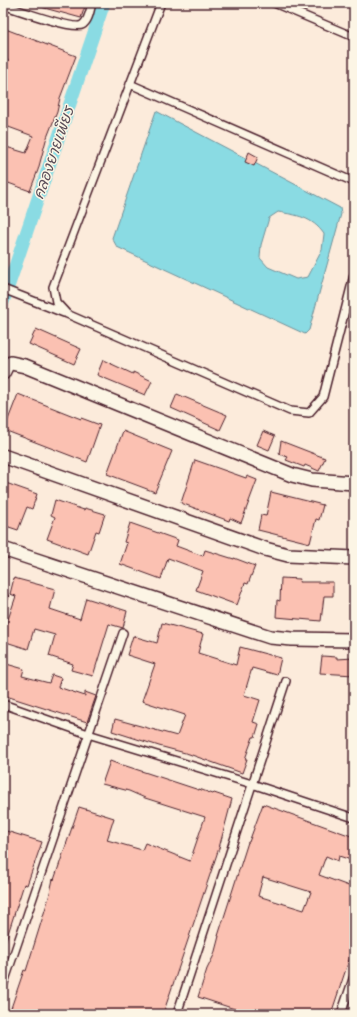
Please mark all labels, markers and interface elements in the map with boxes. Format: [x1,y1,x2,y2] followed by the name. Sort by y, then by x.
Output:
[28,102,79,202] water label: คลองยายเพียร

